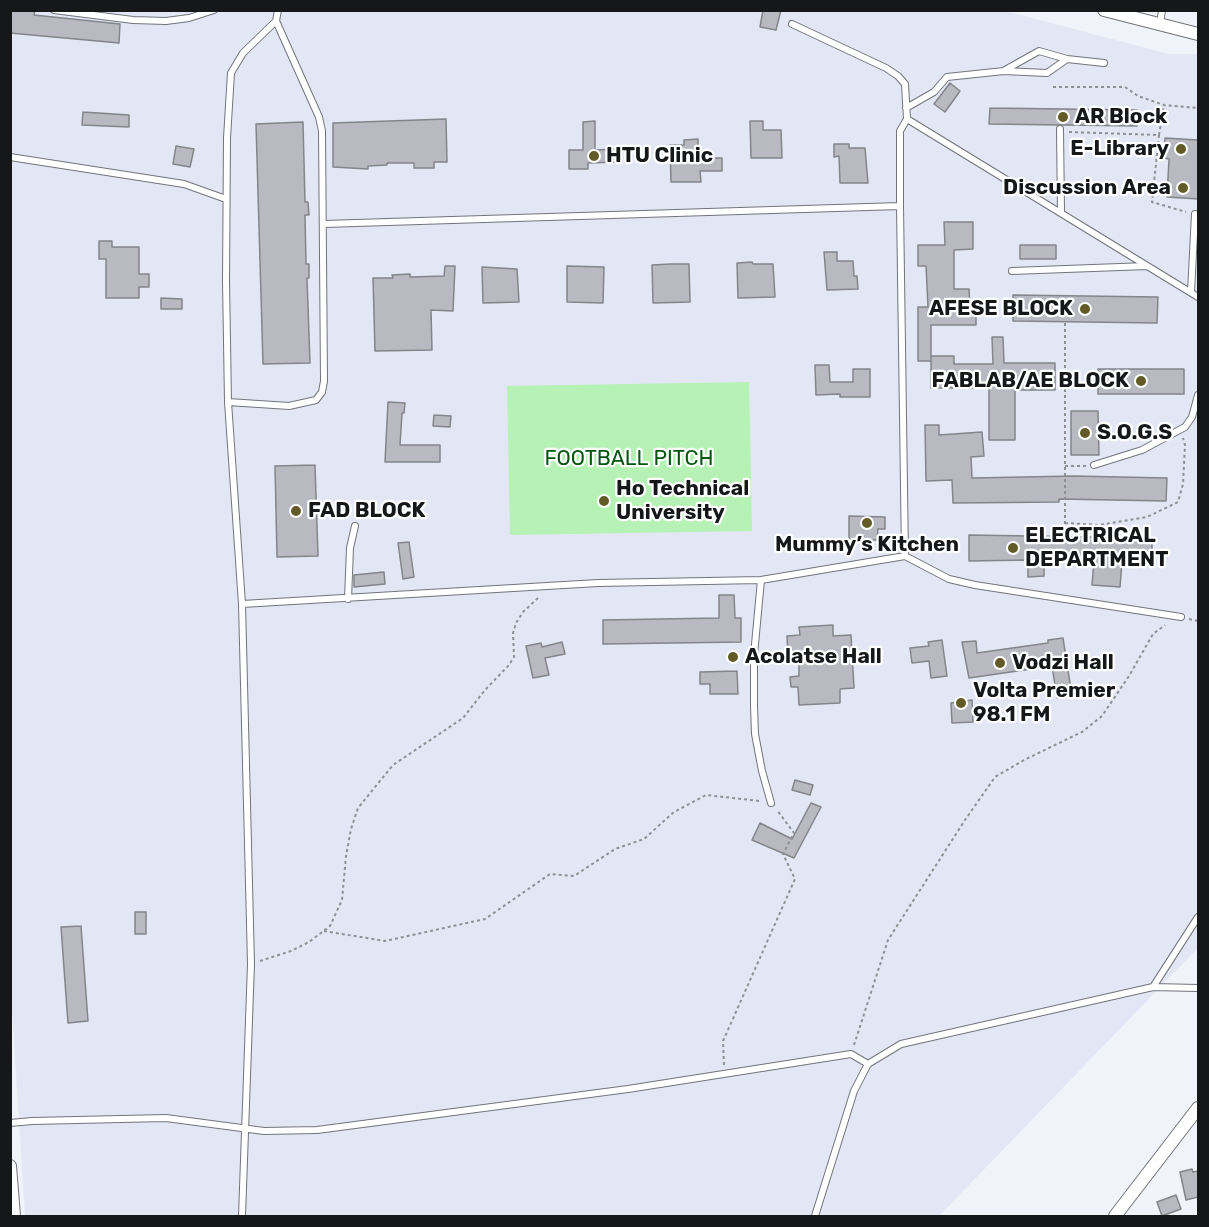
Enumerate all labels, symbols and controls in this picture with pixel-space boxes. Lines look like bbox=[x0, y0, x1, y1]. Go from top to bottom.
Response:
place label: AR Block bbox=[1075, 104, 1167, 130]
marker: AR Block bbox=[1056, 110, 1070, 124]
place label: E-Library bbox=[1070, 136, 1169, 162]
marker: E-Library bbox=[1174, 142, 1188, 156]
place label: HTU Clinic bbox=[606, 143, 713, 169]
marker: HTU Clinic bbox=[587, 149, 601, 163]
place label: Discussion Area bbox=[1003, 175, 1171, 201]
marker: Discussion Area bbox=[1176, 181, 1190, 195]
place label: AFESE BLOCK bbox=[929, 296, 1073, 322]
marker: AFESE BLOCK bbox=[1078, 302, 1092, 316]
place label: FABLAB/AE BLOCK bbox=[932, 368, 1129, 394]
marker: FABLAB/AE BLOCK bbox=[1134, 374, 1148, 388]
place label: S.O.G.S bbox=[1097, 420, 1172, 446]
marker: S.O.G.S bbox=[1078, 426, 1092, 440]
park label: FOOTBALL PITCH bbox=[544, 446, 714, 472]
place label: Ho Technical University bbox=[616, 476, 749, 526]
marker: Ho Technical University bbox=[597, 494, 611, 508]
place label: FAD BLOCK bbox=[308, 498, 425, 524]
marker: FAD BLOCK bbox=[289, 504, 303, 518]
marker: Mummy’s Kitchen bbox=[860, 516, 874, 530]
place label: ELECTRICAL DEPARTMENT bbox=[1025, 523, 1168, 573]
place label: Mummy’s Kitchen bbox=[775, 532, 959, 558]
marker: ELECTRICAL DEPARTMENT bbox=[1006, 541, 1020, 555]
place label: Acolatse Hall bbox=[745, 644, 882, 670]
marker: Acolatse Hall bbox=[726, 650, 740, 664]
place label: Vodzi Hall bbox=[1012, 650, 1114, 676]
marker: Vodzi Hall bbox=[993, 656, 1007, 670]
place label: Volta Premier 98.1 FM bbox=[973, 678, 1115, 728]
marker: Volta Premier 98.1 FM bbox=[954, 696, 968, 710]

